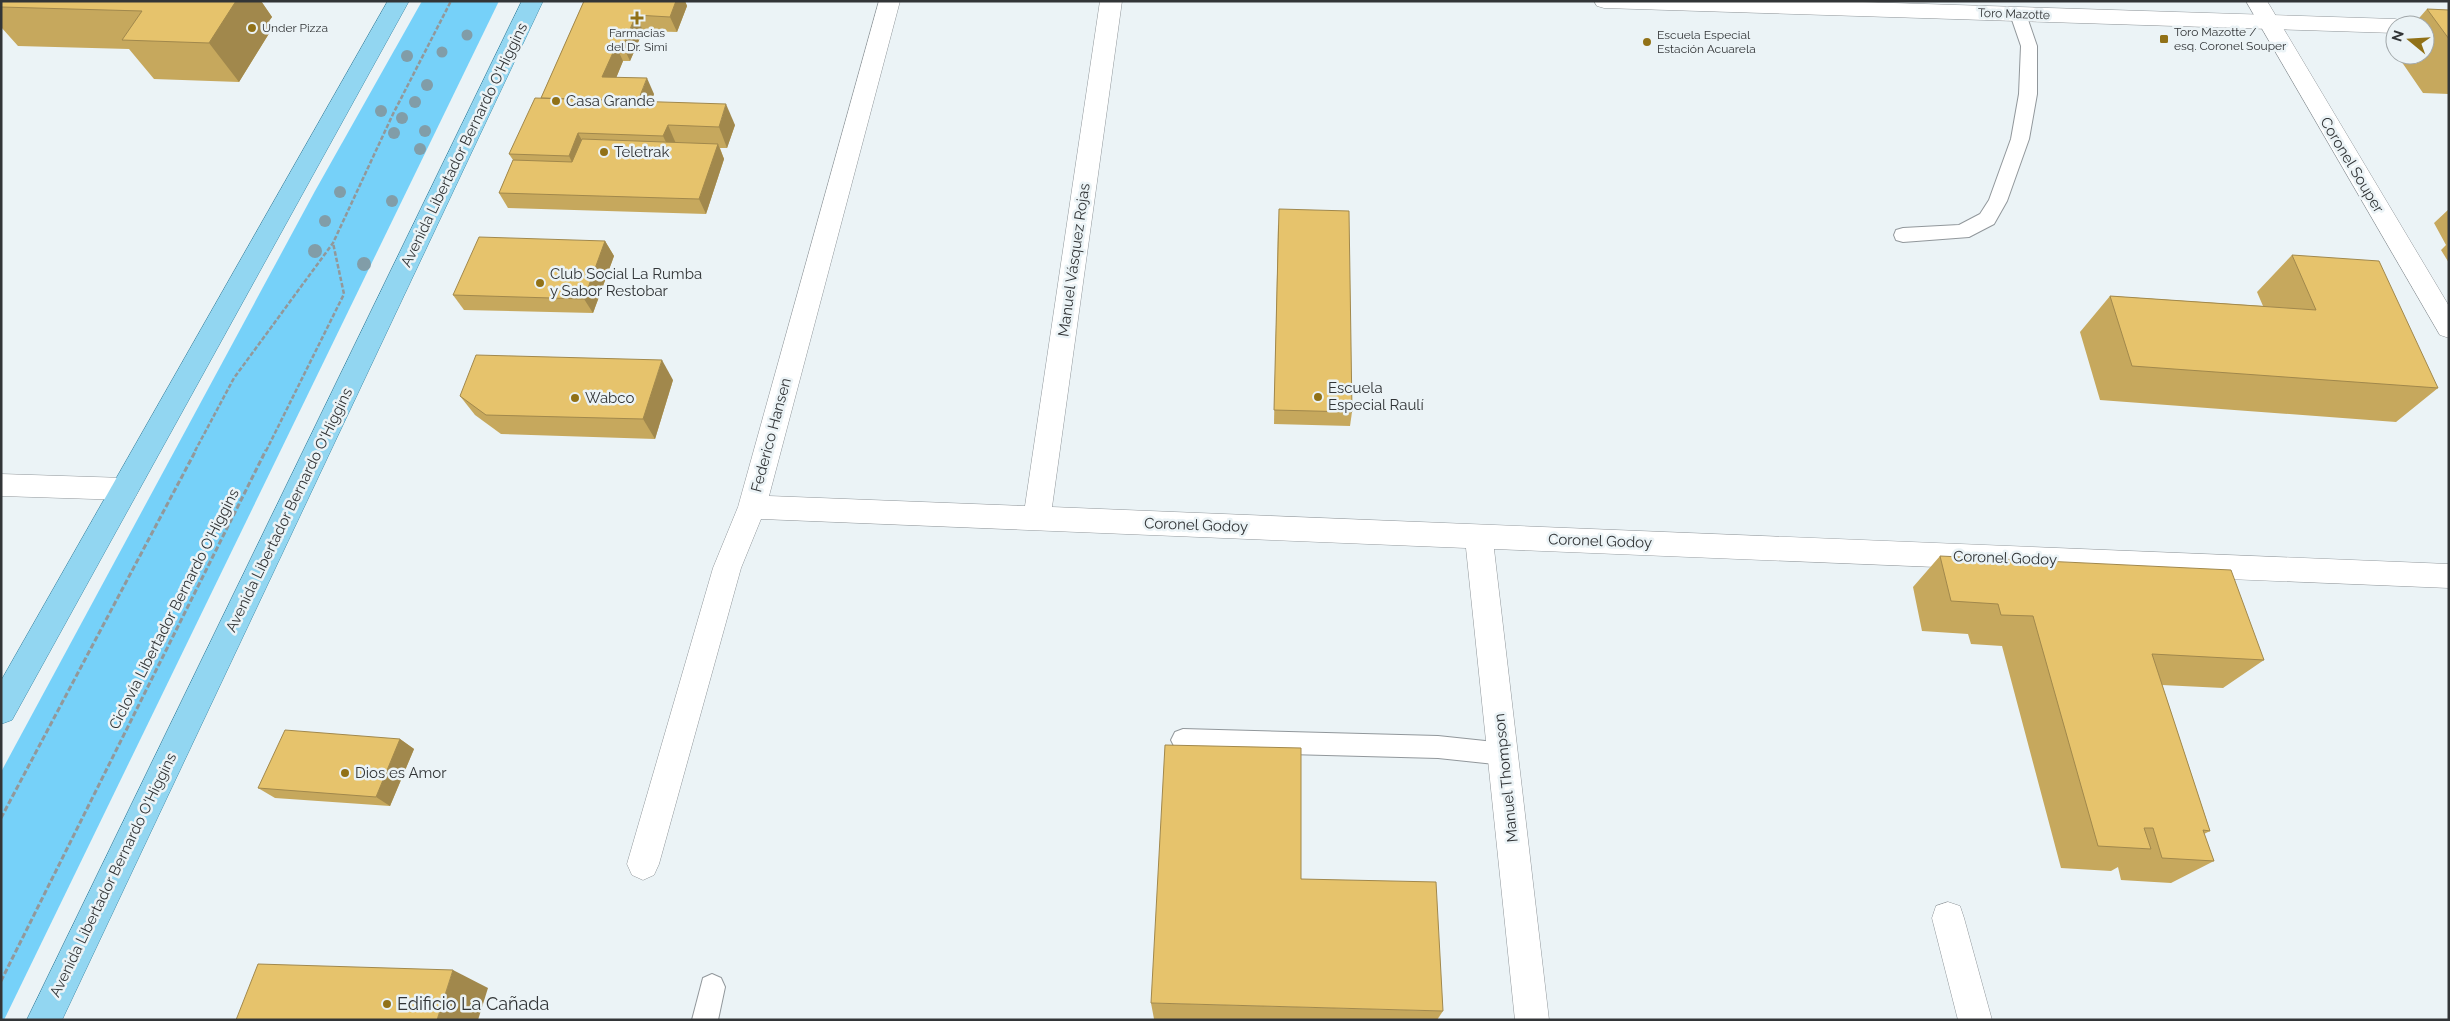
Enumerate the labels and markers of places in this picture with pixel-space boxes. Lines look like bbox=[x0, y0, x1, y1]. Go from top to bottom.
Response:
marker: Farmacias del Dr. Simi bbox=[631, 12, 643, 24]
place label: Under Pizza bbox=[262, 21, 328, 35]
marker: Under Pizza bbox=[246, 22, 258, 34]
place label: Toro Mazotte / esq. Coronel Souper bbox=[2174, 25, 2287, 53]
place label: Farmacias del Dr. Simi bbox=[607, 26, 667, 54]
place label: Escuela Especial Estación Acuarela bbox=[1657, 28, 1756, 56]
marker: Toro Mazotte / esq. Coronel Souper bbox=[2158, 33, 2170, 45]
marker: Escuela Especial Estación Acuarela bbox=[1641, 36, 1653, 48]
place label: Casa Grande bbox=[566, 92, 655, 110]
marker: Casa Grande bbox=[550, 95, 562, 107]
place label: Teletrak bbox=[614, 143, 670, 161]
marker: Teletrak bbox=[598, 146, 610, 158]
place label: Club Social La Rumba y Sabor Restobar bbox=[550, 265, 702, 300]
marker: Club Social La Rumba y Sabor Restobar bbox=[534, 277, 546, 289]
place label: Escuela Especial Raulí bbox=[1328, 379, 1424, 414]
place label: Wabco bbox=[585, 389, 634, 407]
marker: Escuela Especial Raulí bbox=[1312, 391, 1324, 403]
marker: Wabco bbox=[569, 392, 581, 404]
place label: Dios es Amor bbox=[355, 764, 447, 782]
marker: Dios es Amor bbox=[339, 767, 351, 779]
place label: Edificio La Cañada bbox=[397, 993, 549, 1014]
marker: Edificio La Cañada bbox=[381, 998, 393, 1010]

